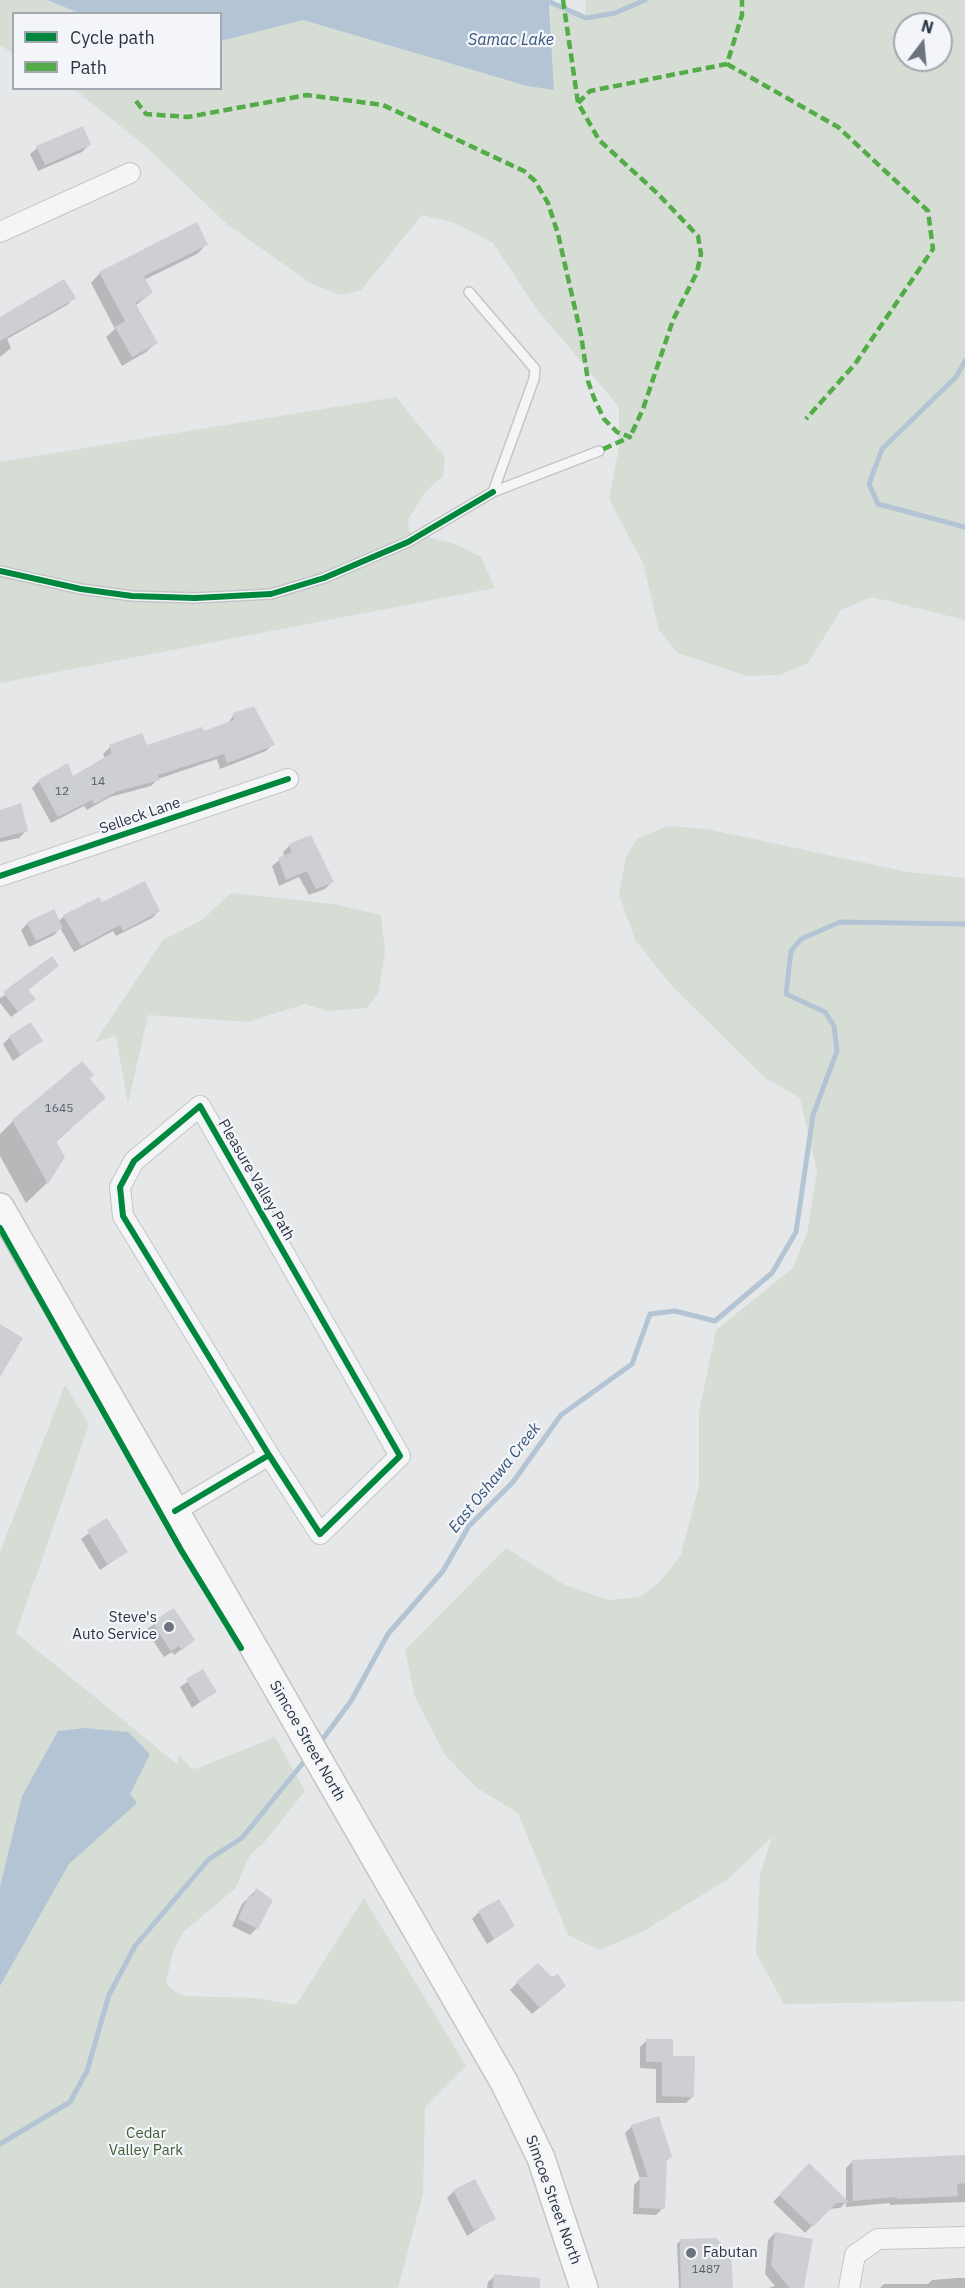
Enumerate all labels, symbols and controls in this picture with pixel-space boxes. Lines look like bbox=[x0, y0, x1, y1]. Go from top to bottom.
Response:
legend bbox=[12, 12, 222, 90]
north arrow bbox=[893, 12, 953, 72]
text: N bbox=[919, 15, 936, 38]
text: Cycle path bbox=[70, 26, 155, 49]
water label: Samac Lake bbox=[468, 30, 554, 50]
text: Path bbox=[70, 56, 107, 79]
house number: 14 bbox=[91, 775, 105, 789]
house number: 12 bbox=[55, 785, 69, 799]
street label: Selleck Lane bbox=[97, 794, 183, 838]
house number: 1645 bbox=[45, 1102, 73, 1116]
street label: Pleasure Valley Path bbox=[214, 1116, 298, 1244]
water label: East Oshawa Creek bbox=[445, 1419, 545, 1537]
place label: Steve's Auto Service bbox=[72, 1609, 157, 1644]
marker: Steve's Auto Service bbox=[162, 1620, 176, 1634]
street label: Simcoe Street North bbox=[265, 1678, 349, 1804]
park label: Cedar Valley Park bbox=[109, 2125, 183, 2160]
street label: Simcoe Street North bbox=[521, 2133, 585, 2267]
place label: Fabutan bbox=[703, 2244, 758, 2262]
marker: Fabutan bbox=[684, 2246, 698, 2260]
house number: 1487 bbox=[692, 2263, 720, 2277]

